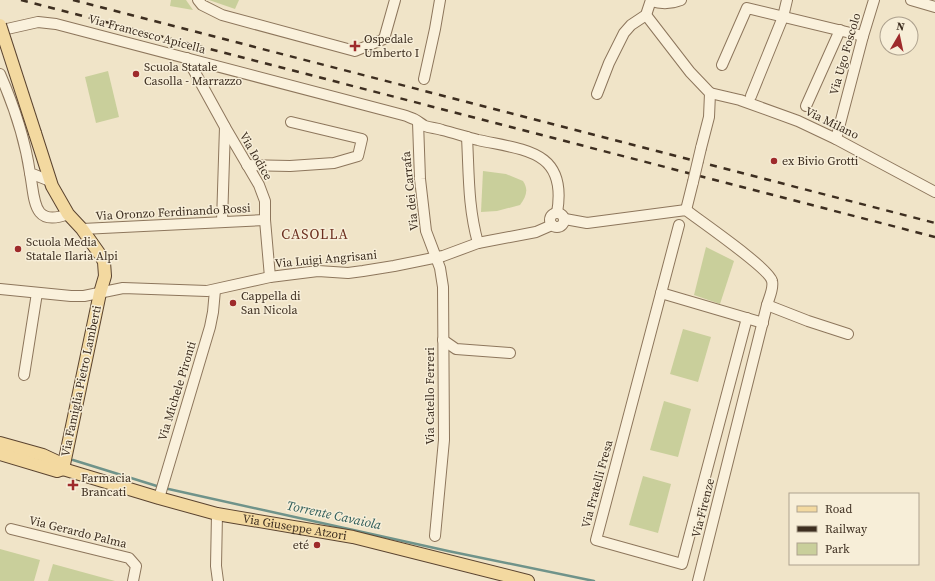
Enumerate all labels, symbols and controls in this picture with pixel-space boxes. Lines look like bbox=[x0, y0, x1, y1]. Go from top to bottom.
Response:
street label: Via Francesco Apicella bbox=[87, 11, 208, 58]
street label: Via Ugo Foscolo bbox=[826, 11, 864, 97]
north arrow bbox=[879, 16, 919, 56]
text: N bbox=[895, 19, 906, 35]
place label: Ospedale Umberto I bbox=[364, 31, 419, 61]
marker: Ospedale Umberto I bbox=[349, 40, 361, 52]
place label: Scuola Statale Casolla - Marrazzo bbox=[144, 59, 243, 89]
marker: Scuola Statale Casolla - Marrazzo bbox=[131, 69, 141, 79]
street label: Via Milano bbox=[802, 103, 862, 143]
street label: Via Iodice bbox=[236, 129, 276, 183]
street label: Via dei Carrafa bbox=[398, 150, 422, 231]
place label: ex Bivio Grotti bbox=[782, 153, 859, 169]
marker: ex Bivio Grotti bbox=[769, 156, 779, 166]
street label: Via Oronzo Ferdinando Rossi bbox=[95, 200, 251, 224]
district label: CASOLLA bbox=[281, 224, 349, 244]
place label: Scuola Media Statale Ilaria Alpi bbox=[26, 234, 118, 264]
marker: Scuola Media Statale Ilaria Alpi bbox=[13, 244, 23, 254]
street label: Via Luigi Angrisani bbox=[274, 247, 378, 271]
place label: Cappella di San Nicola bbox=[241, 288, 301, 318]
marker: Cappella di San Nicola bbox=[228, 298, 238, 308]
street label: Via Famiglia Pietro Lamberti bbox=[57, 304, 105, 458]
street label: Via Michele Pironti bbox=[154, 339, 200, 443]
street label: Via Catello Ferreri bbox=[422, 347, 438, 445]
street label: Via Fratelli Fresa bbox=[578, 437, 617, 530]
place label: Farmacia Brancati bbox=[81, 470, 132, 500]
street label: Via Firenze bbox=[688, 477, 718, 539]
marker: Farmacia Brancati bbox=[68, 480, 78, 490]
legend bbox=[789, 493, 919, 565]
water label: Torrente Cavaiola bbox=[285, 497, 383, 533]
text: Road bbox=[825, 501, 852, 517]
street label: Via Giuseppe Atzori bbox=[241, 510, 348, 544]
street label: Via Gerardo Palma bbox=[27, 512, 129, 552]
text: Railway bbox=[825, 521, 868, 537]
place label: eté bbox=[293, 537, 309, 553]
marker: eté bbox=[312, 540, 322, 550]
text: Park bbox=[825, 541, 850, 557]

